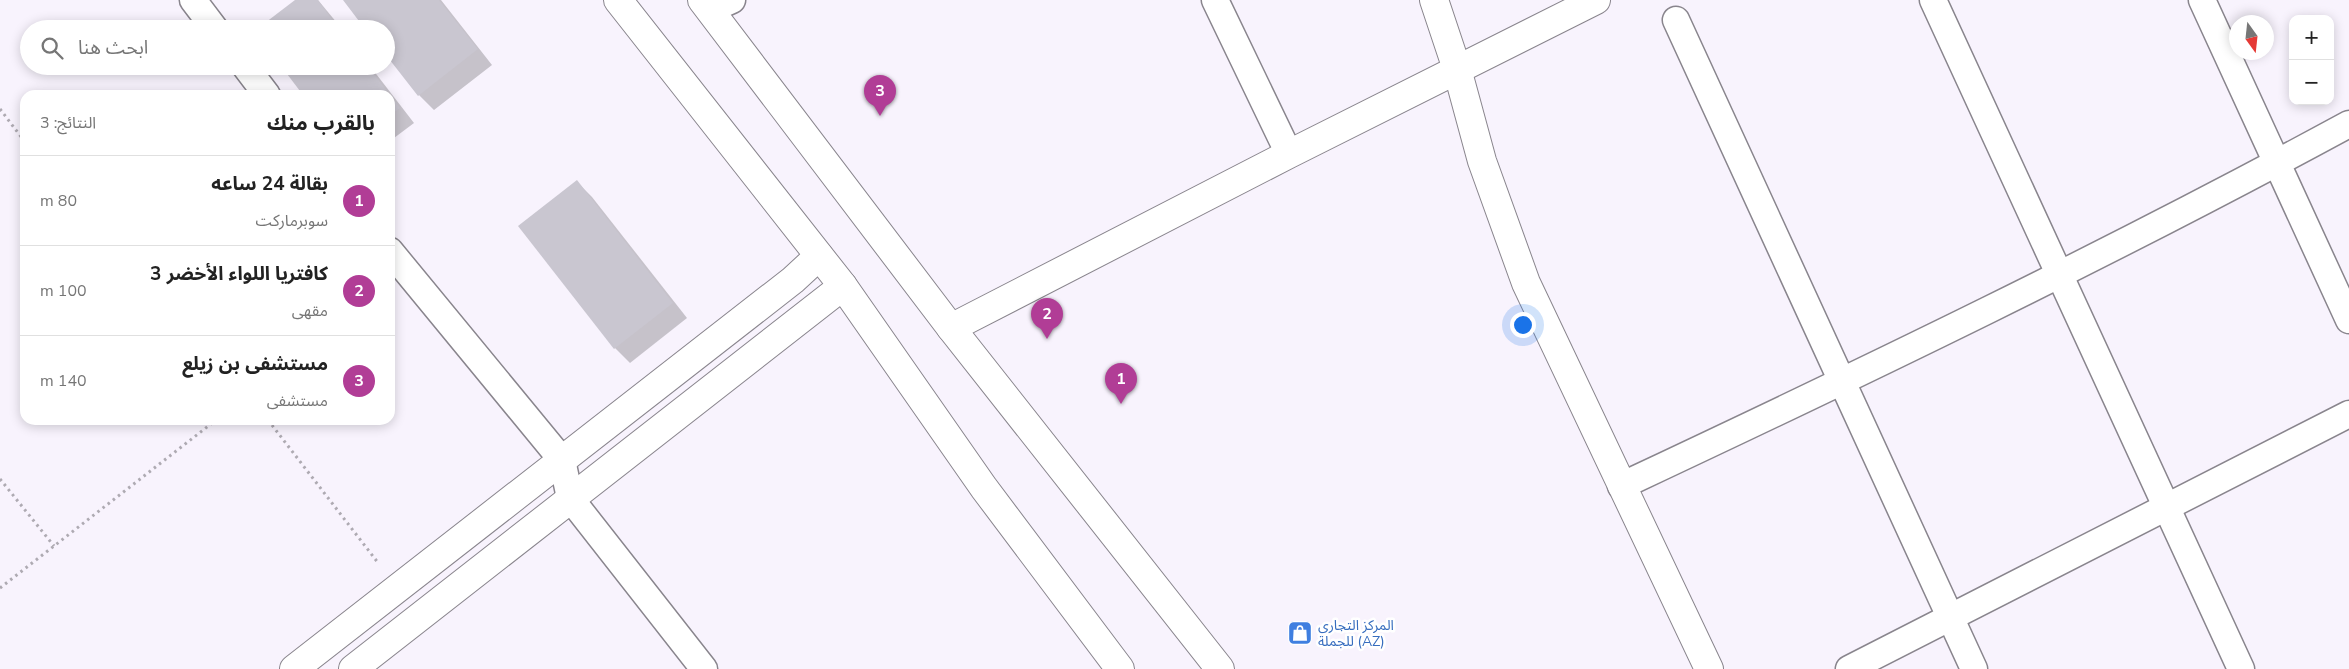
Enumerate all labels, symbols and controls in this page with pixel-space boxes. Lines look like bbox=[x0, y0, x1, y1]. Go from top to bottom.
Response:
north arrow bbox=[2229, 15, 2274, 60]
map controls bbox=[2289, 15, 2334, 105]
button: + bbox=[2289, 15, 2334, 60]
search box bbox=[20, 20, 395, 75]
icon: search bbox=[38, 34, 66, 62]
text: ابحث هنا bbox=[78, 35, 148, 61]
button: − bbox=[2289, 60, 2334, 105]
pin: 3 bbox=[864, 75, 896, 116]
text: بالقرب منك bbox=[267, 109, 375, 137]
text: النتائج: 3 bbox=[40, 112, 96, 134]
text: بقالة 24 ساعه bbox=[211, 171, 328, 197]
text: 80 m bbox=[40, 190, 77, 212]
text: 1 bbox=[354, 190, 364, 212]
text: سوبرماركت bbox=[256, 210, 328, 232]
text: كافتريا اللواء الأخضر 3 bbox=[150, 261, 328, 287]
text: 100 m bbox=[40, 280, 87, 302]
text: 2 bbox=[354, 280, 364, 302]
pin: 2 bbox=[1031, 298, 1063, 339]
text: مقهى bbox=[292, 300, 328, 322]
your location bbox=[1510, 312, 1536, 338]
text: مستشفى بن زيلع bbox=[182, 351, 328, 377]
pin: 1 bbox=[1105, 363, 1137, 404]
text: 140 m bbox=[40, 370, 87, 392]
text: 3 bbox=[354, 370, 364, 392]
text: مستشفى bbox=[267, 390, 328, 412]
place label: المركز التجاري للجملة (AZ) bbox=[1318, 616, 1394, 651]
shop icon: المركز التجاري للجملة (AZ) bbox=[1287, 620, 1313, 646]

